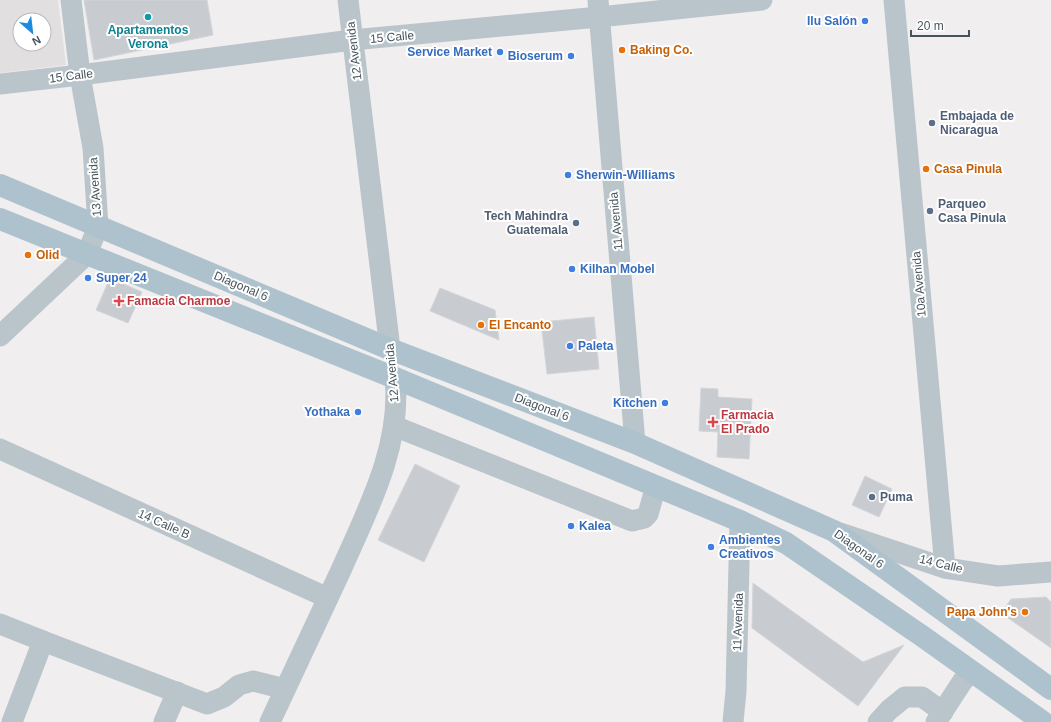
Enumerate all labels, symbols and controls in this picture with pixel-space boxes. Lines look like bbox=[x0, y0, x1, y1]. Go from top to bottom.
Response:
north arrow bbox=[12, 12, 52, 52]
marker: Apartamentos Verona bbox=[143, 12, 153, 22]
scale bar bbox=[911, 12, 969, 38]
place label: Ilu Salón bbox=[807, 14, 857, 28]
marker: Ilu Salón bbox=[860, 16, 870, 26]
text: 20 m bbox=[917, 19, 944, 33]
street label: 12 Avenida bbox=[343, 20, 365, 81]
place label: Apartamentos Verona bbox=[108, 23, 189, 51]
street label: 15 Calle bbox=[369, 28, 415, 46]
text: N bbox=[30, 34, 43, 48]
place label: Baking Co. bbox=[630, 43, 693, 57]
place label: Service Market bbox=[407, 45, 492, 59]
marker: Baking Co. bbox=[617, 45, 627, 55]
marker: Service Market bbox=[495, 47, 505, 57]
place label: Bioserum bbox=[508, 49, 563, 63]
marker: Bioserum bbox=[566, 51, 576, 61]
street label: 15 Calle bbox=[48, 66, 94, 86]
place label: Embajada de Nicaragua bbox=[940, 109, 1014, 137]
marker: Embajada de Nicaragua bbox=[927, 118, 937, 128]
street label: 13 Avenida bbox=[86, 157, 104, 217]
place label: Casa Pinula bbox=[934, 162, 1002, 176]
marker: Casa Pinula bbox=[921, 164, 931, 174]
place label: Sherwin-Williams bbox=[576, 168, 676, 182]
marker: Sherwin-Williams bbox=[563, 170, 573, 180]
street label: 11 Avenida bbox=[606, 191, 626, 251]
place label: Parqueo Casa Pinula bbox=[938, 197, 1006, 225]
marker: Parqueo Casa Pinula bbox=[925, 206, 935, 216]
place label: Tech Mahindra Guatemala bbox=[484, 209, 568, 237]
marker: Tech Mahindra Guatemala bbox=[571, 218, 581, 228]
place label: Olid bbox=[36, 248, 59, 262]
marker: Olid bbox=[23, 250, 33, 260]
street label: 10a Avenida bbox=[909, 250, 929, 317]
place label: Kilhan Mobel bbox=[580, 262, 655, 276]
marker: Kilhan Mobel bbox=[567, 264, 577, 274]
street label: Diagonal 6 bbox=[212, 268, 270, 304]
place label: Super 24 bbox=[96, 271, 147, 285]
marker: Super 24 bbox=[83, 273, 93, 283]
place label: Famacia Charmoe bbox=[127, 294, 231, 308]
marker: Famacia Charmoe bbox=[114, 296, 124, 306]
place label: El Encanto bbox=[489, 318, 551, 332]
marker: El Encanto bbox=[476, 320, 486, 330]
place label: Paleta bbox=[578, 339, 614, 353]
marker: Paleta bbox=[565, 341, 575, 351]
street label: 12 Avenida bbox=[382, 343, 402, 403]
street label: Diagonal 6 bbox=[513, 390, 572, 424]
place label: Kitchen bbox=[613, 396, 657, 410]
marker: Kitchen bbox=[660, 398, 670, 408]
place label: Yothaka bbox=[304, 405, 350, 419]
marker: Yothaka bbox=[353, 407, 363, 417]
place label: Farmacia El Prado bbox=[721, 408, 774, 436]
marker: Farmacia El Prado bbox=[708, 417, 718, 427]
place label: Puma bbox=[880, 490, 913, 504]
marker: Puma bbox=[867, 492, 877, 502]
street label: 14 Calle B bbox=[136, 506, 192, 542]
place label: Kalea bbox=[579, 519, 611, 533]
marker: Kalea bbox=[566, 521, 576, 531]
street label: Diagonal 6 bbox=[831, 527, 887, 571]
place label: Ambientes Creativos bbox=[719, 533, 781, 561]
marker: Ambientes Creativos bbox=[706, 542, 716, 552]
street label: 14 Calle bbox=[918, 552, 964, 576]
street label: 11 Avenida bbox=[730, 592, 746, 651]
place label: Papa John's bbox=[947, 605, 1017, 619]
marker: Papa John's bbox=[1020, 607, 1030, 617]

